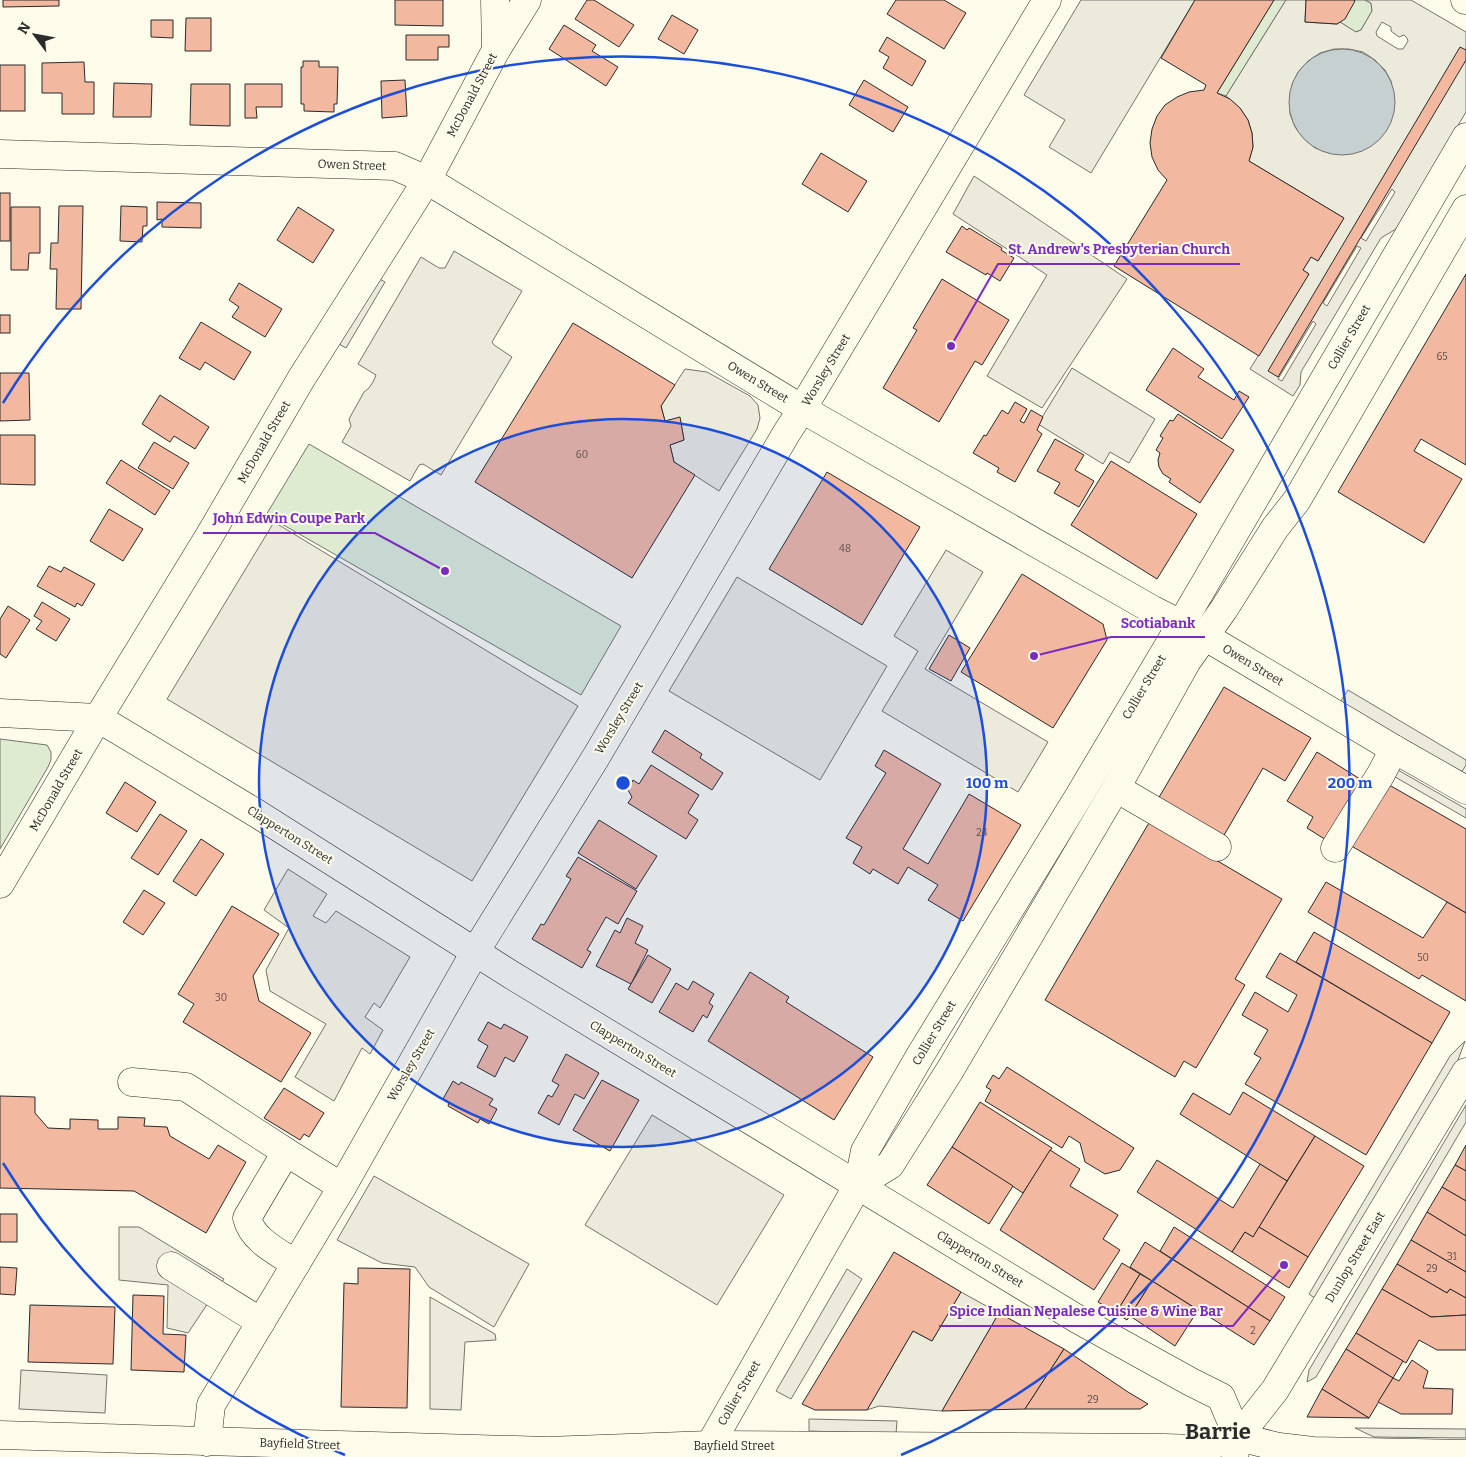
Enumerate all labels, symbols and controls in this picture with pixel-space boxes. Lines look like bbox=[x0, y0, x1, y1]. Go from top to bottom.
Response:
north arrow bbox=[10, 10, 60, 60]
text: N bbox=[14, 19, 35, 37]
street label: McDonald Street bbox=[444, 50, 500, 139]
street label: Owen Street bbox=[317, 157, 387, 173]
callout: St. Andrew's Presbyterian Church bbox=[998, 235, 1240, 264]
text: St. Andrew's Presbyterian Church bbox=[1008, 241, 1230, 258]
street label: Collier Street bbox=[1325, 301, 1374, 372]
street label: Worsley Street bbox=[799, 331, 853, 409]
house number: 65 bbox=[1436, 351, 1448, 363]
street label: Owen Street bbox=[725, 358, 792, 406]
street label: McDonald Street bbox=[235, 398, 294, 486]
house number: 60 bbox=[576, 449, 588, 461]
callout: John Edwin Coupe Park bbox=[203, 504, 375, 533]
text: John Edwin Coupe Park bbox=[212, 510, 366, 527]
house number: 48 bbox=[839, 543, 851, 555]
callout: Scotiabank bbox=[1111, 608, 1205, 637]
text: Scotiabank bbox=[1121, 615, 1196, 632]
street label: Owen Street bbox=[1220, 641, 1287, 689]
street label: Collier Street bbox=[1119, 652, 1169, 722]
street label: Worsley Street bbox=[592, 679, 646, 757]
street label: McDonald Street bbox=[27, 746, 86, 834]
centre of rings bbox=[614, 774, 632, 792]
text: 100 m bbox=[966, 774, 1009, 792]
text: 200 m bbox=[1328, 774, 1373, 792]
street label: Clapperton Street bbox=[245, 803, 336, 867]
house number: 24 bbox=[976, 827, 988, 839]
house number: 50 bbox=[1417, 952, 1429, 964]
house number: 30 bbox=[215, 992, 227, 1004]
street label: Collier Street bbox=[909, 998, 959, 1068]
street label: Clapperton Street bbox=[587, 1018, 679, 1081]
street label: Worsley Street bbox=[385, 1026, 438, 1104]
street label: Dunlop Street East bbox=[1322, 1208, 1388, 1305]
street label: Clapperton Street bbox=[934, 1228, 1026, 1291]
house number: 31 bbox=[1447, 1251, 1457, 1263]
house number: 29 bbox=[1426, 1263, 1438, 1275]
callout: Spice Indian Nepalese Cuisine & Wine Bar bbox=[939, 1297, 1233, 1326]
text: Spice Indian Nepalese Cuisine & Wine Bar bbox=[949, 1303, 1223, 1320]
house number: 2 bbox=[1250, 1325, 1256, 1337]
street label: Collier Street bbox=[715, 1357, 764, 1428]
house number: 29 bbox=[1087, 1394, 1099, 1406]
district label: Barrie bbox=[1185, 1418, 1251, 1445]
street label: Bayfield Street bbox=[259, 1436, 341, 1452]
street label: Bayfield Street bbox=[693, 1439, 775, 1453]

